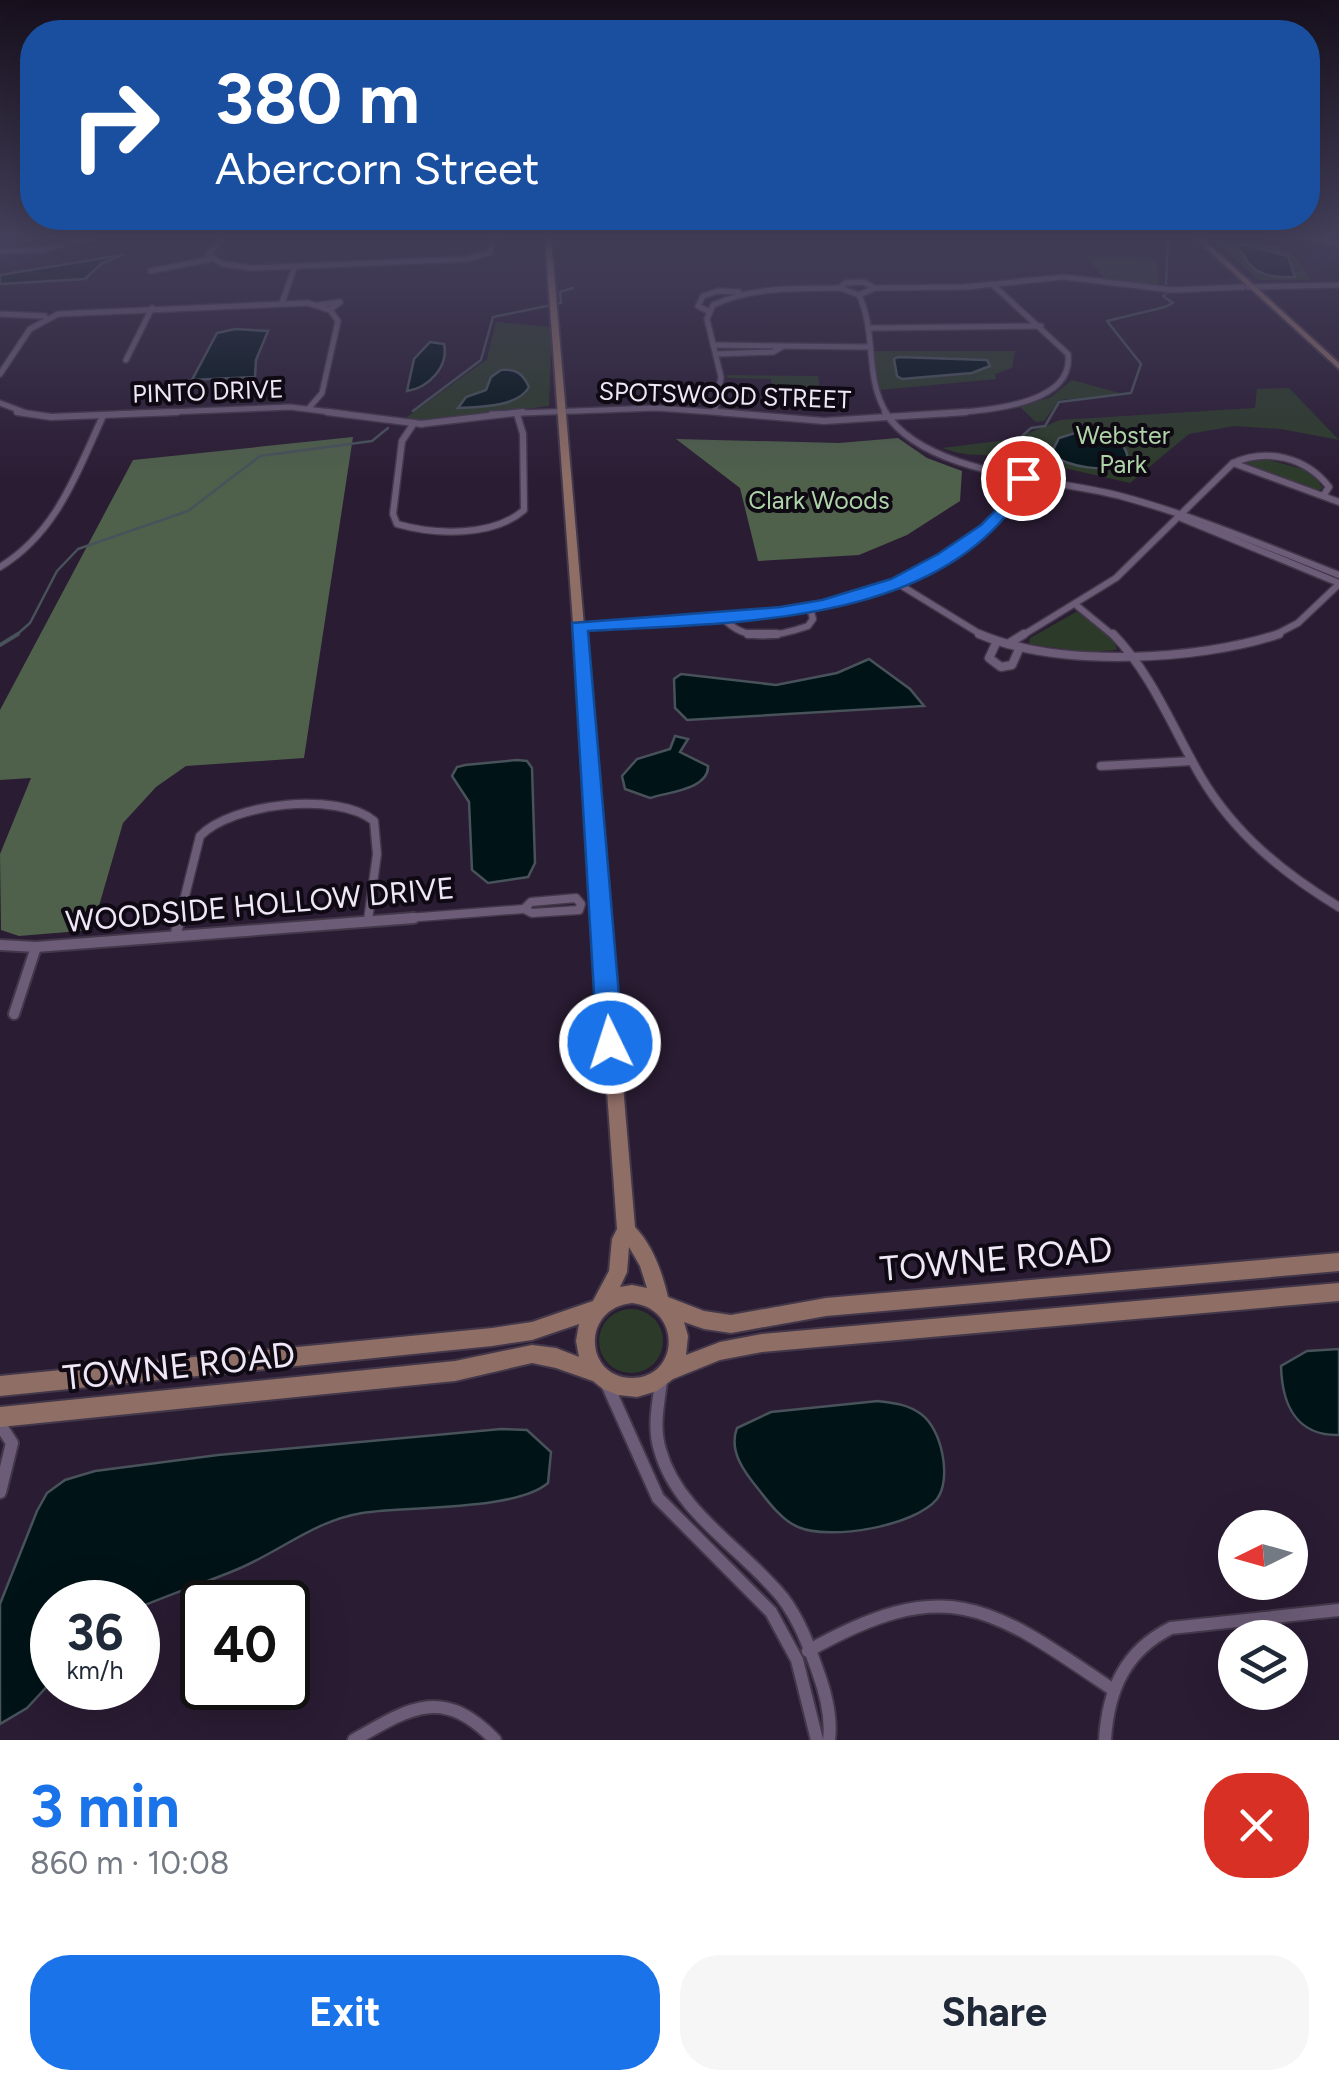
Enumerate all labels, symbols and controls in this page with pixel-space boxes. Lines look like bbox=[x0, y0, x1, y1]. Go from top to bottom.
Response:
text: 380 m bbox=[215, 56, 420, 141]
icon: right bbox=[50, 60, 180, 190]
text: Abercorn Street bbox=[215, 141, 540, 195]
street label: PINTO DRIVE bbox=[132, 373, 284, 409]
street label: SPOTSWOOD STREET bbox=[598, 376, 852, 414]
park label: Webster Park bbox=[1076, 420, 1171, 479]
pin bbox=[981, 436, 1066, 521]
icon: arrive bbox=[996, 451, 1051, 506]
park label: Clark Woods bbox=[748, 485, 890, 515]
street label: WOODSIDE HOLLOW DRIVE bbox=[64, 869, 456, 940]
position arrow bbox=[558, 991, 662, 1095]
street label: TOWNE ROAD bbox=[878, 1228, 1114, 1290]
street label: TOWNE ROAD bbox=[61, 1333, 297, 1399]
north arrow bbox=[1218, 1510, 1308, 1600]
map controls bbox=[1218, 1510, 1308, 1710]
speed limit sign: 40 bbox=[180, 1580, 310, 1710]
text: 36 bbox=[67, 1602, 123, 1663]
button: layers bbox=[1218, 1620, 1308, 1710]
text: km/h bbox=[66, 1655, 124, 1685]
text: 3 min bbox=[30, 1770, 180, 1842]
button: close bbox=[1204, 1773, 1309, 1878]
text: 860 m · 10:08 bbox=[30, 1844, 229, 1882]
button: Exit bbox=[30, 1955, 660, 2070]
button: Share bbox=[680, 1955, 1309, 2070]

